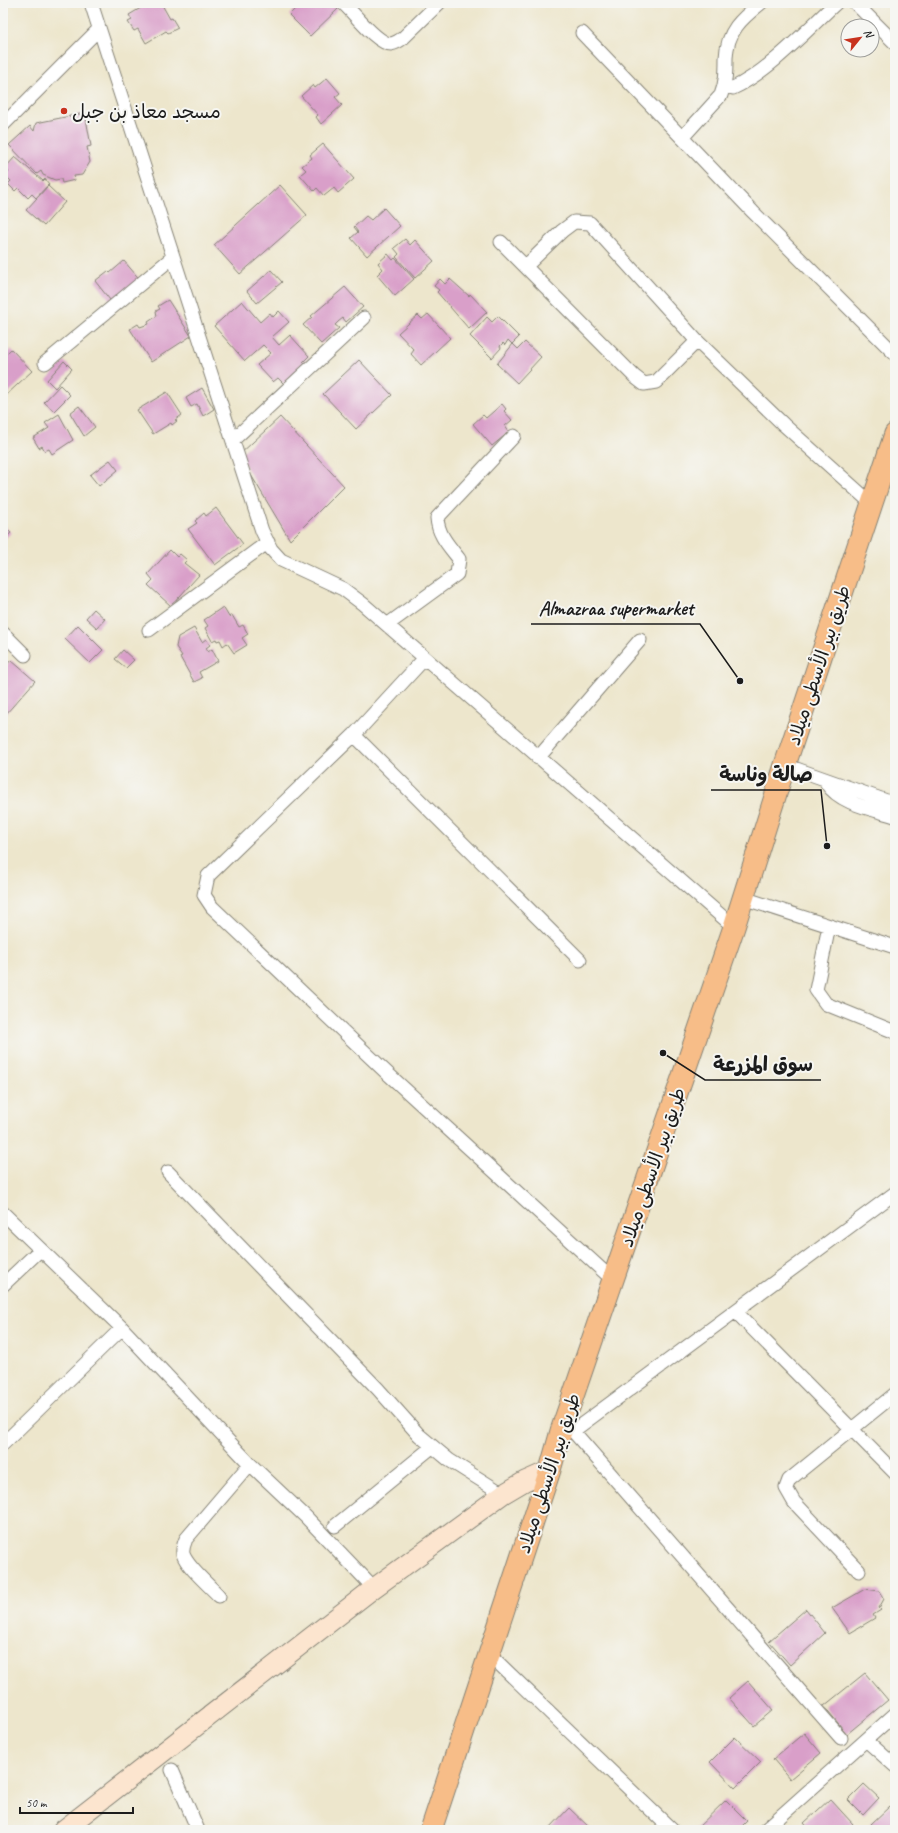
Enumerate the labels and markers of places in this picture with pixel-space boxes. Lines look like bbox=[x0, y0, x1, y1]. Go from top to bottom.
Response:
place label: مسجد معاذ بن جبل bbox=[72, 100, 221, 124]
marker: مسجد معاذ بن جبل bbox=[59, 106, 69, 116]
callout: Almazraa supermarket bbox=[531, 592, 700, 624]
callout: صالة وناسة bbox=[711, 758, 821, 790]
callout: سوق المزرعة bbox=[705, 1048, 821, 1080]

